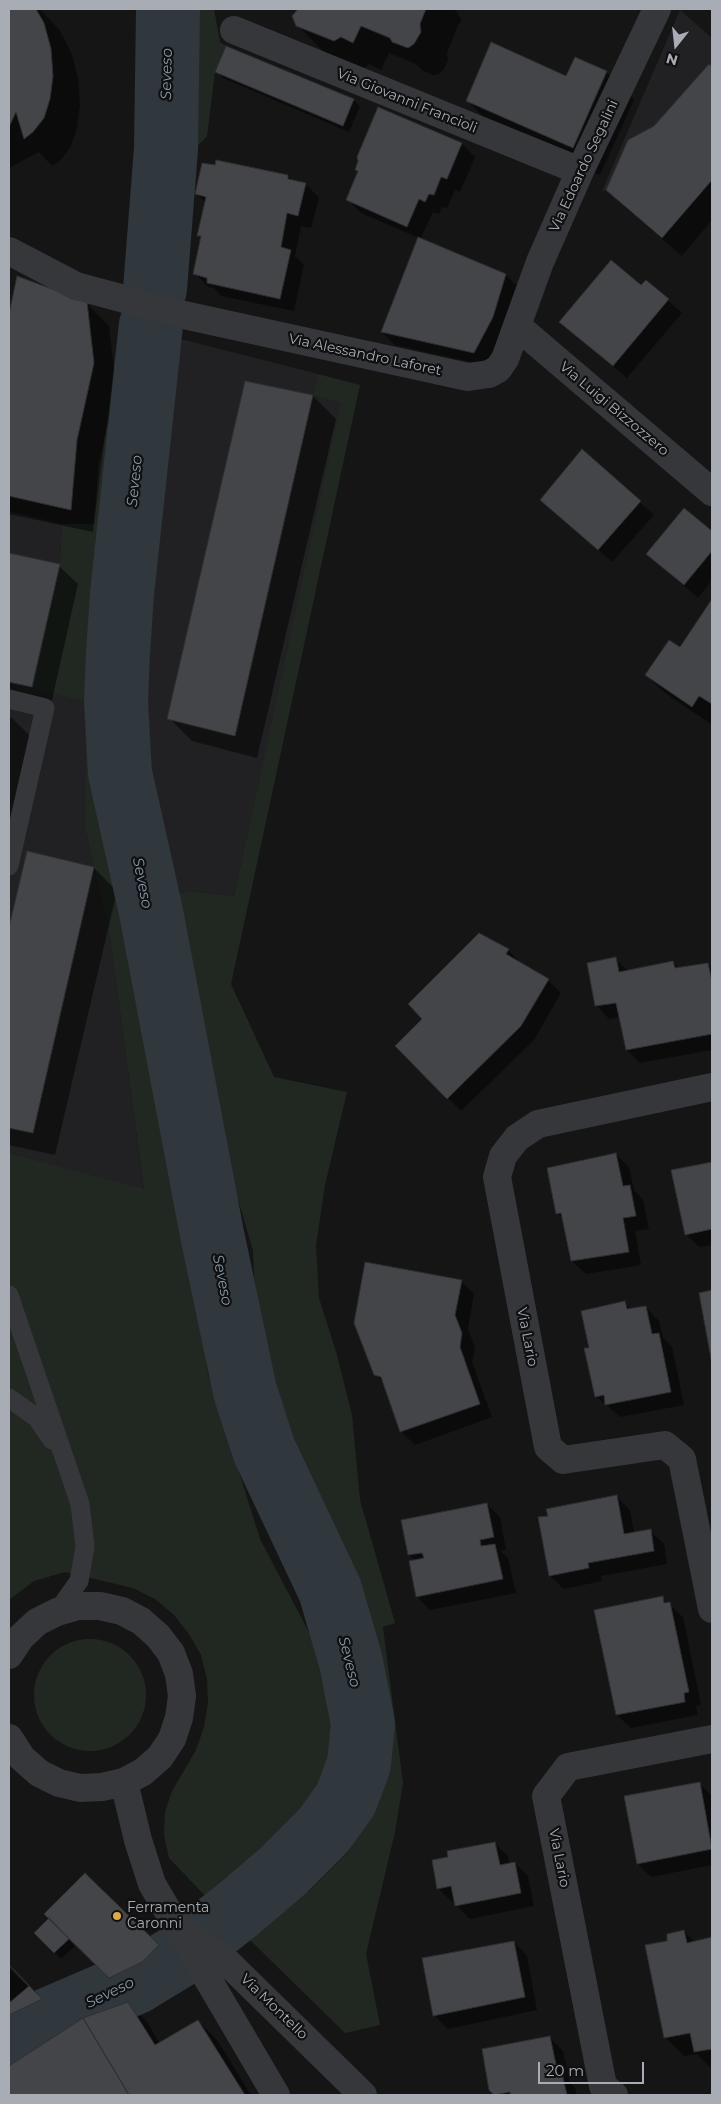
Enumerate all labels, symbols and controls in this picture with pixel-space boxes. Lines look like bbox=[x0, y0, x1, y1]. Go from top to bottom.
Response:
north arrow bbox=[651, 20, 701, 70]
water label: Seveso bbox=[158, 48, 176, 100]
text: N bbox=[664, 49, 680, 70]
street label: Via Giovanni Francioli bbox=[334, 65, 480, 137]
street label: Via Edoardo Segalini bbox=[546, 97, 622, 235]
street label: Via Alessandro Laforet bbox=[287, 331, 443, 379]
street label: Via Luigi Bizzozzero bbox=[556, 358, 672, 460]
water label: Seveso bbox=[123, 454, 147, 508]
water label: Seveso bbox=[128, 856, 156, 910]
water label: Seveso bbox=[208, 1253, 236, 1307]
street label: Via Lario bbox=[513, 1306, 541, 1368]
water label: Seveso bbox=[334, 1635, 364, 1689]
street label: Via Lario bbox=[545, 1827, 573, 1889]
place label: Ferramenta Caronni bbox=[127, 1900, 209, 1932]
marker: Ferramenta Caronni bbox=[111, 1910, 123, 1922]
street label: Via Montello bbox=[237, 1971, 311, 2043]
water label: Seveso bbox=[83, 1974, 137, 2012]
scale bar bbox=[541, 2052, 647, 2084]
text: 20 m bbox=[546, 2061, 584, 2080]

